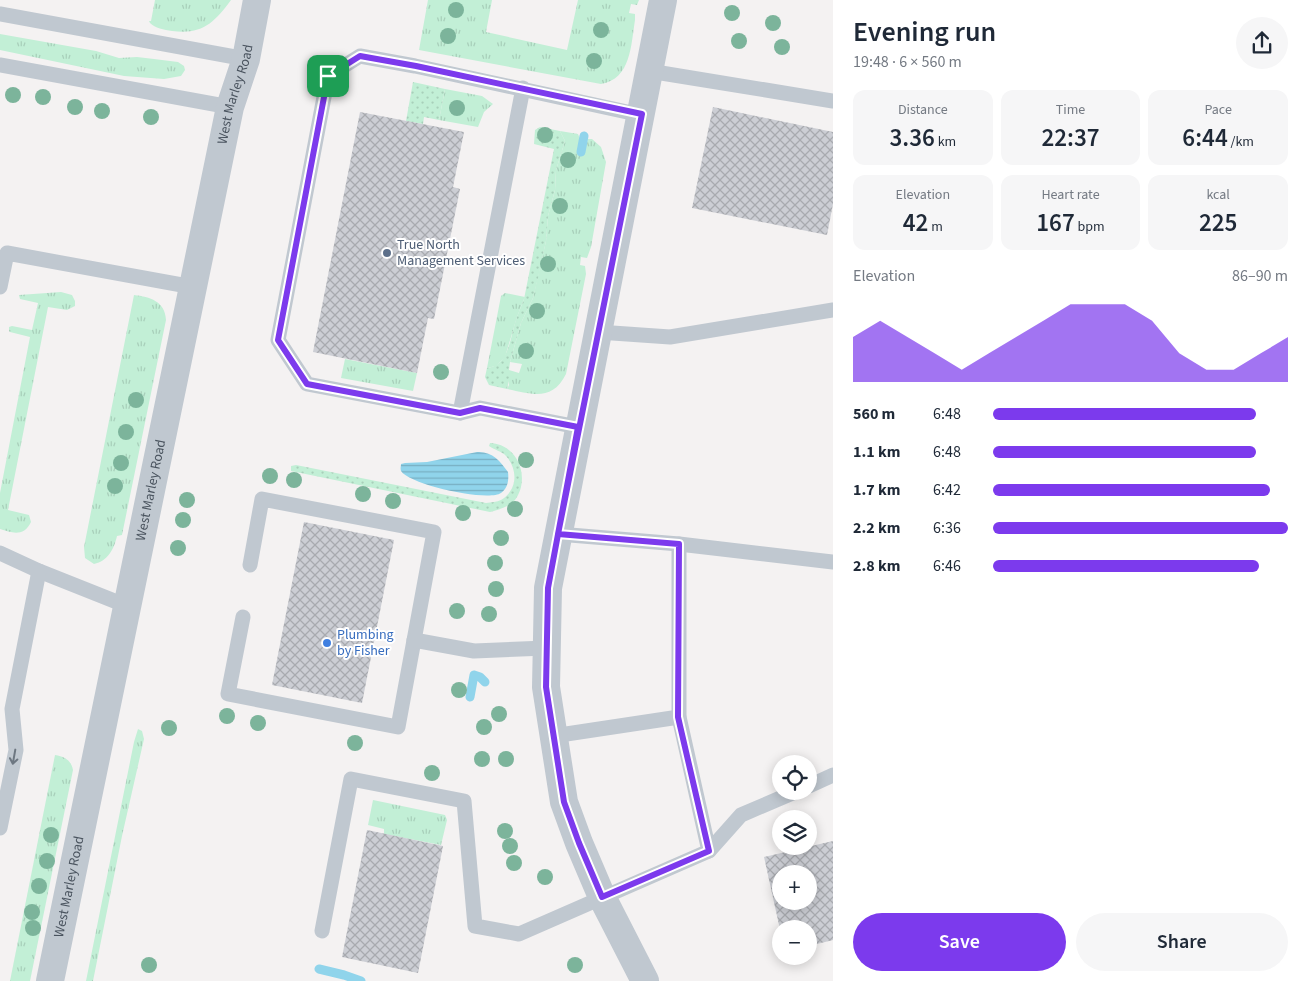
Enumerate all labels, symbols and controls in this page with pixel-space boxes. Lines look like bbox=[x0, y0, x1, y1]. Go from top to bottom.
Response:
text: Evening run bbox=[853, 12, 996, 52]
button: share bbox=[1236, 17, 1288, 69]
street label: West Marley Road bbox=[213, 43, 259, 146]
text: 19:48 · 6 × 560 m bbox=[853, 51, 962, 73]
pin bbox=[307, 55, 349, 97]
icon: arrive bbox=[314, 62, 342, 90]
text: Distance bbox=[898, 100, 948, 120]
text: Time bbox=[1056, 100, 1085, 120]
text: Pace bbox=[1204, 100, 1232, 120]
text: 3.36 bbox=[889, 120, 935, 156]
text: 22:37 bbox=[1041, 120, 1100, 156]
text: 6:44 bbox=[1182, 120, 1228, 156]
text: km bbox=[935, 132, 956, 152]
text: /km bbox=[1228, 132, 1254, 152]
text: Elevation bbox=[896, 185, 950, 205]
text: Heart rate bbox=[1041, 185, 1100, 205]
text: kcal bbox=[1206, 185, 1230, 205]
text: 42 bbox=[903, 205, 928, 241]
text: 167 bbox=[1036, 205, 1075, 241]
text: 225 bbox=[1199, 205, 1237, 241]
text: m bbox=[928, 217, 943, 237]
text: bpm bbox=[1075, 217, 1105, 237]
place label: True North Management Services bbox=[397, 235, 525, 271]
marker: True North Management Services bbox=[381, 247, 393, 259]
text: Elevation bbox=[853, 265, 915, 287]
text: 86–90 m bbox=[1232, 265, 1288, 287]
text: 560 m bbox=[853, 403, 895, 425]
text: 6:48 bbox=[933, 403, 961, 425]
street label: West Marley Road bbox=[131, 438, 171, 543]
text: 1.1 km bbox=[853, 441, 900, 463]
text: 6:48 bbox=[933, 441, 961, 463]
text: 1.7 km bbox=[853, 479, 900, 501]
text: 6:42 bbox=[933, 479, 961, 501]
text: 2.2 km bbox=[853, 517, 900, 539]
text: 6:36 bbox=[933, 517, 961, 539]
text: 2.8 km bbox=[853, 555, 900, 577]
text: 6:46 bbox=[933, 555, 961, 577]
place label: Plumbing by Fisher bbox=[337, 625, 394, 661]
marker: Plumbing by Fisher bbox=[321, 637, 333, 649]
one-way arrow bbox=[8, 749, 18, 765]
map controls bbox=[772, 755, 817, 965]
button: locate bbox=[772, 755, 817, 800]
button: layers bbox=[772, 810, 817, 855]
street label: West Marley Road bbox=[49, 834, 90, 940]
button: + bbox=[772, 865, 817, 910]
button: Save bbox=[853, 913, 1066, 971]
button: Share bbox=[1076, 913, 1288, 971]
button: − bbox=[772, 920, 817, 965]

